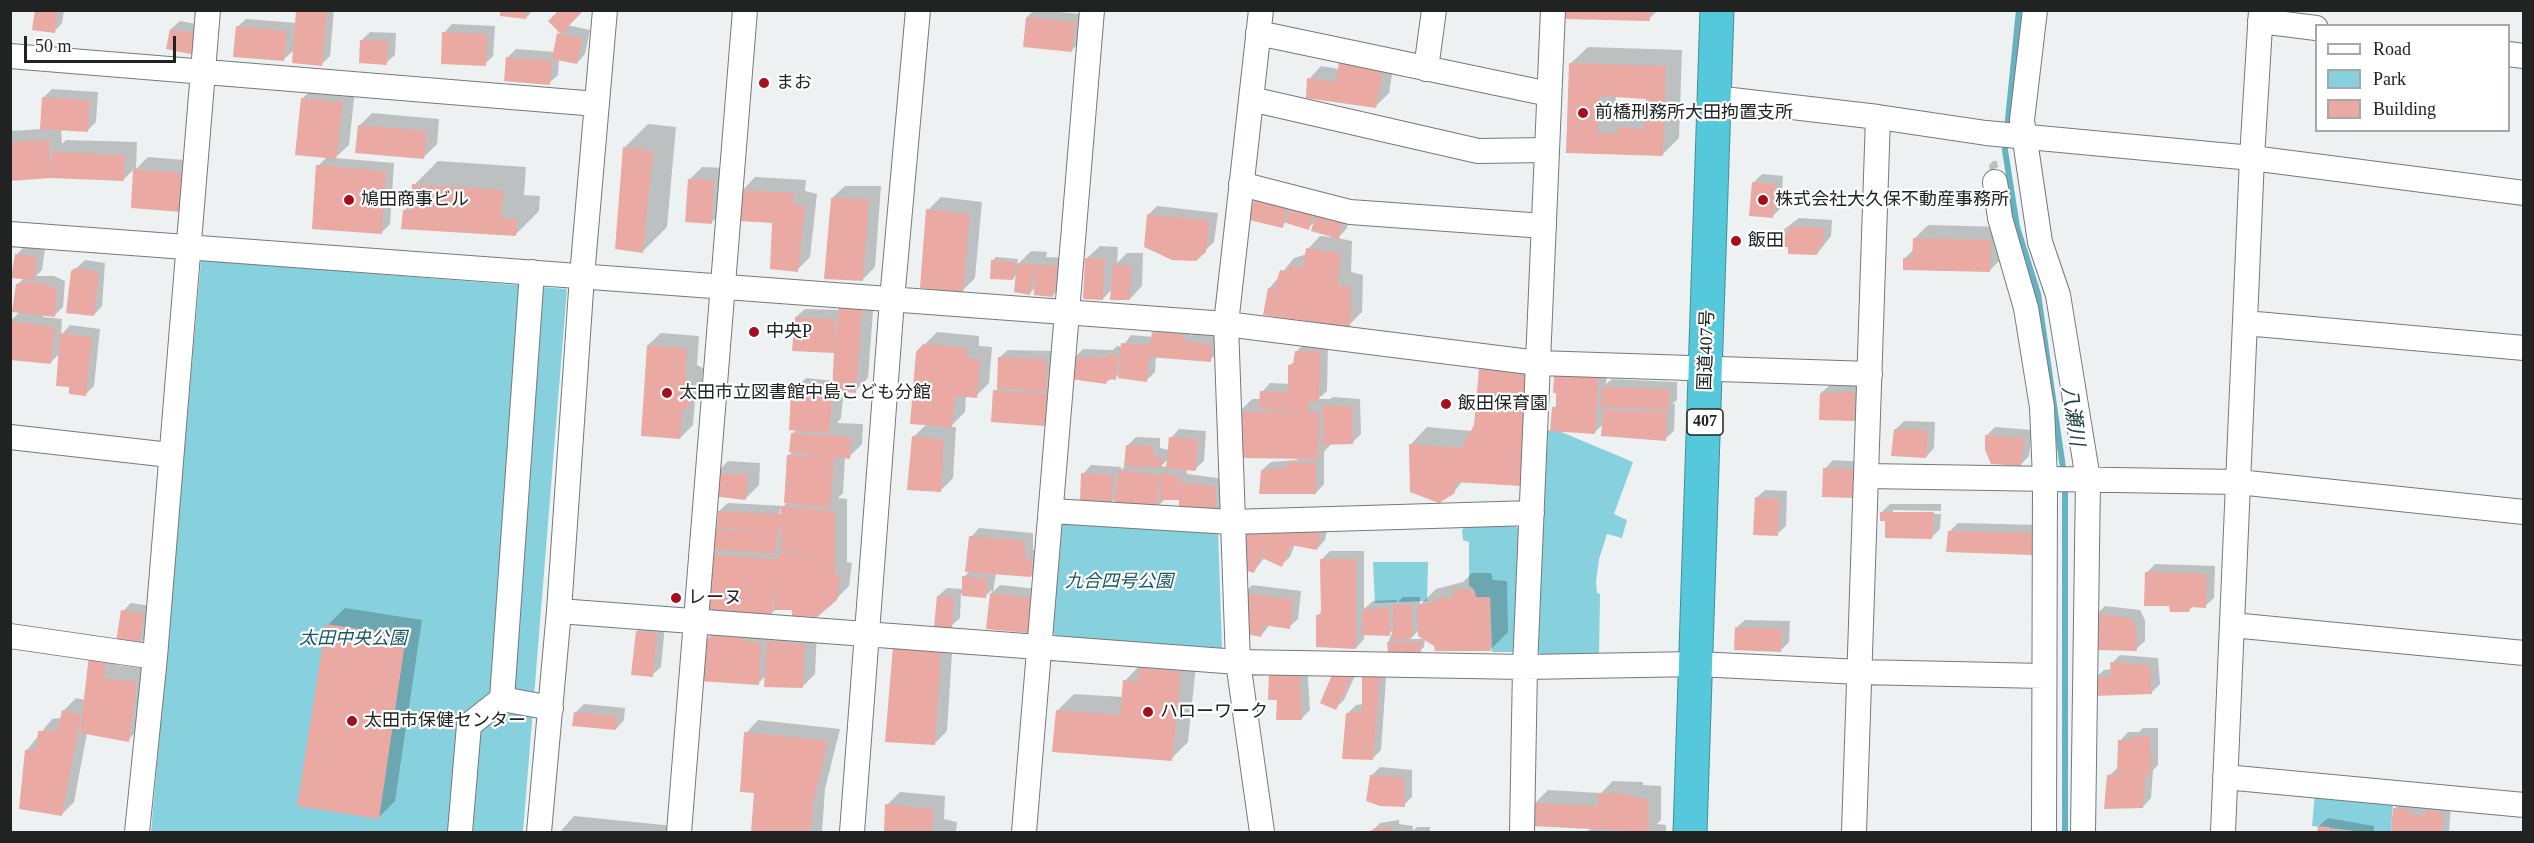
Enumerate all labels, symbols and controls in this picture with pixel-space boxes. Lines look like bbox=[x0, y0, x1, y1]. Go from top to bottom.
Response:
scale bar bbox=[27, 24, 178, 62]
legend bbox=[2315, 24, 2510, 132]
text: 50 m bbox=[35, 36, 72, 56]
text: Road bbox=[2373, 39, 2411, 59]
text: Park bbox=[2373, 69, 2406, 89]
place label: まお bbox=[776, 72, 812, 94]
marker: まお bbox=[757, 76, 771, 90]
text: Building bbox=[2373, 99, 2436, 119]
place label: 前橋刑務所大田拘置支所 bbox=[1595, 102, 1793, 124]
marker: 前橋刑務所大田拘置支所 bbox=[1576, 106, 1590, 120]
place label: 鳩田商事ビル bbox=[361, 189, 469, 211]
place label: 株式会社大久保不動産事務所 bbox=[1775, 189, 2009, 211]
marker: 鳩田商事ビル bbox=[342, 193, 356, 207]
marker: 株式会社大久保不動産事務所 bbox=[1756, 193, 1770, 207]
place label: 飯田 bbox=[1748, 230, 1784, 252]
marker: 飯田 bbox=[1729, 234, 1743, 248]
street label: 国道407号 bbox=[1695, 309, 1719, 391]
place label: 中央P bbox=[766, 321, 812, 343]
marker: 中央P bbox=[747, 325, 761, 339]
place label: 太田市立図書館中島こども分館 bbox=[679, 382, 931, 404]
water label: 八瀬川 bbox=[2056, 385, 2088, 447]
marker: 太田市立図書館中島こども分館 bbox=[660, 386, 674, 400]
place label: 飯田保育園 bbox=[1458, 393, 1548, 415]
marker: 飯田保育園 bbox=[1439, 397, 1453, 411]
road number: 407 bbox=[1687, 409, 1723, 435]
park label: 九合四号公園 bbox=[1065, 571, 1173, 593]
place label: レーヌ bbox=[688, 587, 742, 609]
marker: レーヌ bbox=[669, 591, 683, 605]
park label: 太田中央公園 bbox=[299, 628, 407, 650]
place label: ハローワーク bbox=[1160, 701, 1268, 723]
marker: ハローワーク bbox=[1141, 705, 1155, 719]
place label: 太田市保健センター bbox=[364, 710, 526, 732]
marker: 太田市保健センター bbox=[345, 714, 359, 728]

